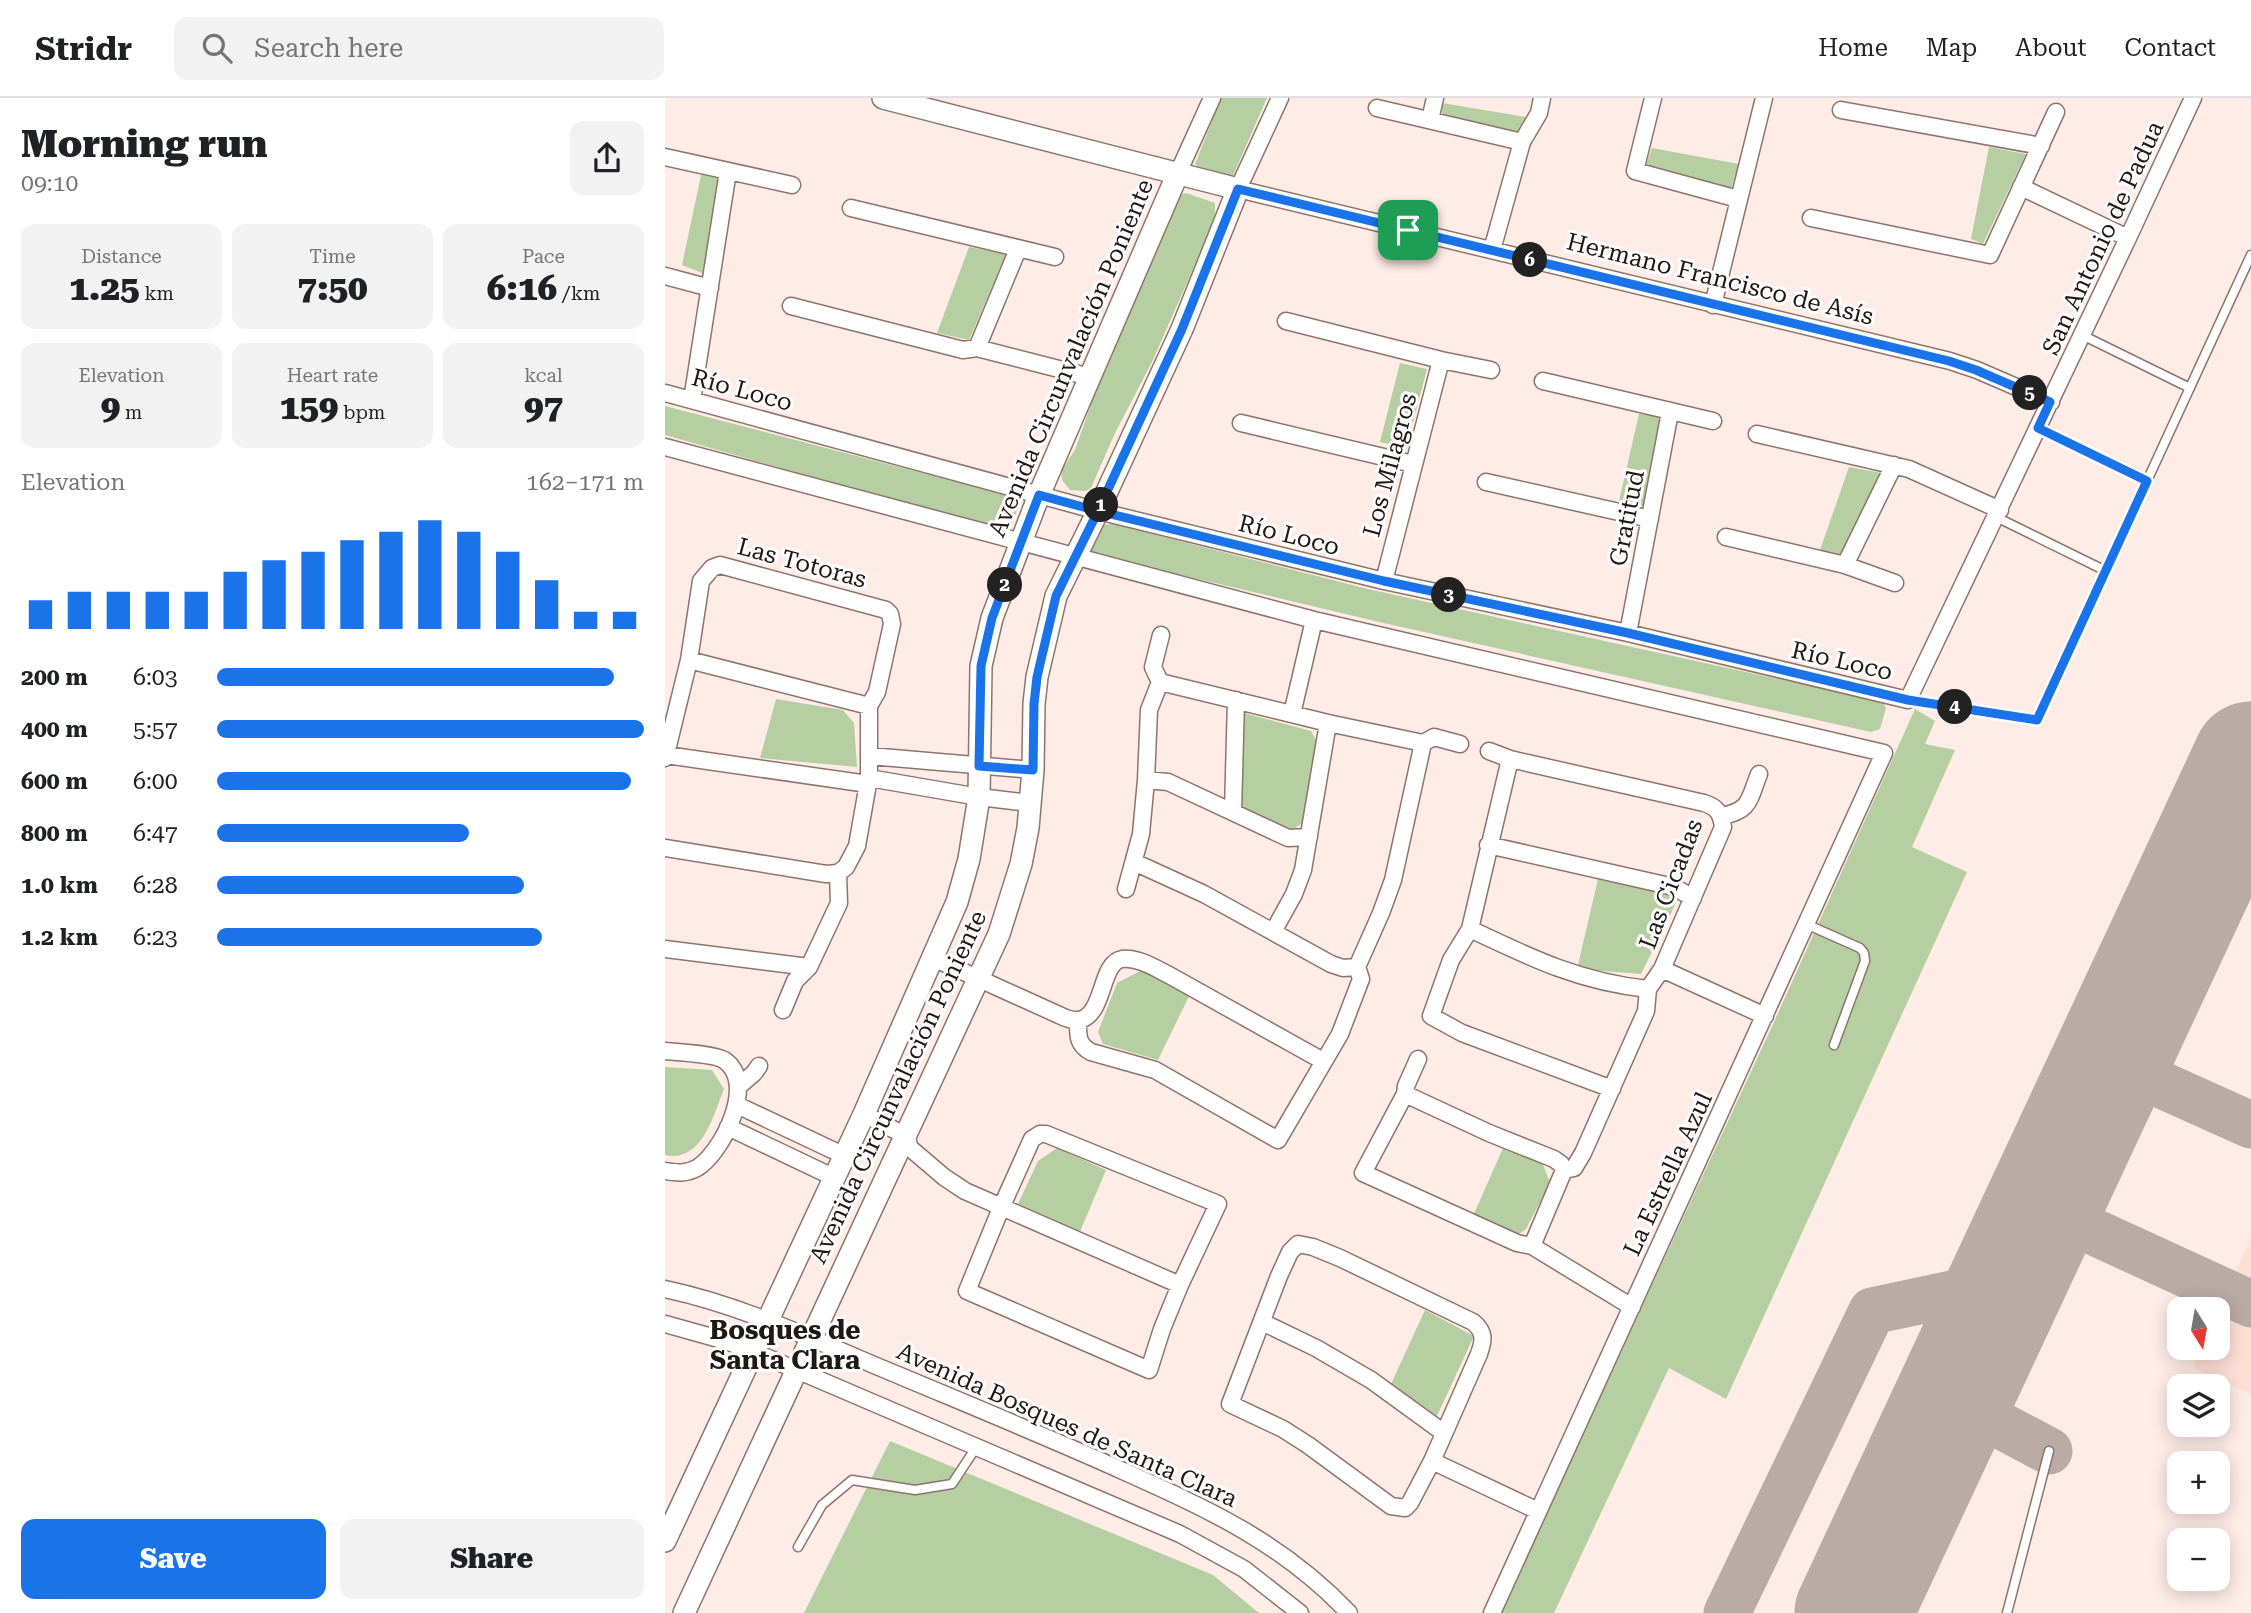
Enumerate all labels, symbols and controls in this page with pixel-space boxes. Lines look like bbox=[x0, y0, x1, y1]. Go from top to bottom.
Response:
search box bbox=[174, 17, 664, 80]
text: Stridr bbox=[35, 29, 132, 68]
icon: search bbox=[198, 29, 236, 67]
text: Search here bbox=[254, 33, 403, 63]
text: Home bbox=[1818, 34, 1888, 62]
text: Map bbox=[1926, 34, 1977, 62]
text: About bbox=[2015, 34, 2086, 62]
text: Contact bbox=[2124, 34, 2216, 62]
street label: San Antonio de Padua bbox=[2036, 117, 2170, 359]
button: share bbox=[570, 121, 644, 195]
text: Morning run bbox=[21, 122, 268, 166]
text: 09:10 bbox=[21, 170, 78, 197]
street label: Avenida Circunvalación Poniente bbox=[983, 175, 1159, 541]
pin bbox=[1378, 200, 1438, 260]
icon: arrive bbox=[1389, 211, 1427, 249]
street label: Hermano Francisco de Asís bbox=[1564, 227, 1876, 331]
pin: 6 bbox=[1513, 242, 1547, 278]
text: Distance bbox=[81, 245, 162, 268]
text: Time bbox=[309, 245, 356, 268]
text: Pace bbox=[522, 245, 565, 268]
text: 6 bbox=[1524, 248, 1535, 271]
text: 1.25 bbox=[69, 268, 140, 309]
text: 7:50 bbox=[297, 268, 368, 309]
text: 6:16 bbox=[487, 268, 557, 309]
text: km bbox=[140, 282, 174, 305]
text: /km bbox=[557, 282, 600, 305]
street label: Río Loco bbox=[689, 363, 795, 417]
text: Elevation bbox=[78, 364, 165, 387]
text: Heart rate bbox=[287, 364, 378, 387]
text: kcal bbox=[524, 364, 563, 387]
pin: 5 bbox=[2013, 376, 2047, 410]
text: 5 bbox=[2024, 381, 2035, 404]
text: 9 bbox=[101, 387, 120, 428]
text: 159 bbox=[280, 387, 338, 428]
text: 97 bbox=[524, 387, 563, 428]
street label: Los Milagros bbox=[1357, 390, 1423, 540]
text: m bbox=[120, 401, 142, 424]
text: bpm bbox=[338, 401, 385, 424]
street label: Gratitud bbox=[1604, 468, 1650, 568]
text: Elevation bbox=[21, 469, 125, 496]
text: 162–171 m bbox=[526, 469, 644, 496]
pin: 1 bbox=[1083, 488, 1118, 522]
text: 1 bbox=[1095, 493, 1106, 516]
street label: Río Loco bbox=[1236, 509, 1342, 561]
street label: Las Totoras bbox=[734, 532, 870, 594]
pin: 2 bbox=[987, 568, 1023, 602]
text: 2 bbox=[999, 573, 1010, 596]
pin: 3 bbox=[1431, 578, 1467, 612]
text: 3 bbox=[1443, 583, 1454, 606]
street label: Río Loco bbox=[1789, 636, 1895, 686]
text: 200 m bbox=[21, 664, 88, 691]
text: 6:03 bbox=[133, 664, 178, 691]
pin: 4 bbox=[1937, 690, 1973, 724]
text: 4 bbox=[1949, 695, 1960, 718]
text: 400 m bbox=[21, 716, 88, 743]
text: 5:57 bbox=[133, 716, 178, 743]
text: 600 m bbox=[21, 768, 88, 795]
text: 6:00 bbox=[133, 768, 178, 795]
street label: Las Cicadas bbox=[1633, 815, 1709, 953]
text: 800 m bbox=[21, 820, 88, 847]
text: 6:47 bbox=[133, 820, 178, 847]
text: 1.0 km bbox=[21, 872, 98, 899]
text: 6:28 bbox=[133, 872, 178, 899]
street label: Avenida Circunvalación Poniente bbox=[804, 906, 992, 1268]
text: 1.2 km bbox=[21, 924, 98, 951]
text: 6:23 bbox=[133, 924, 178, 951]
street label: La Estrella Azul bbox=[1618, 1088, 1718, 1260]
north arrow bbox=[2167, 1297, 2229, 1360]
map controls bbox=[2167, 1297, 2230, 1591]
district label: Bosques de Santa Clara bbox=[709, 1315, 861, 1375]
street label: Avenida Bosques de Santa Clara bbox=[892, 1337, 1242, 1513]
button: layers bbox=[2167, 1374, 2230, 1437]
button: + bbox=[2167, 1451, 2230, 1514]
button: Save bbox=[21, 1519, 326, 1599]
button: Share bbox=[340, 1519, 644, 1599]
button: − bbox=[2167, 1528, 2230, 1591]

